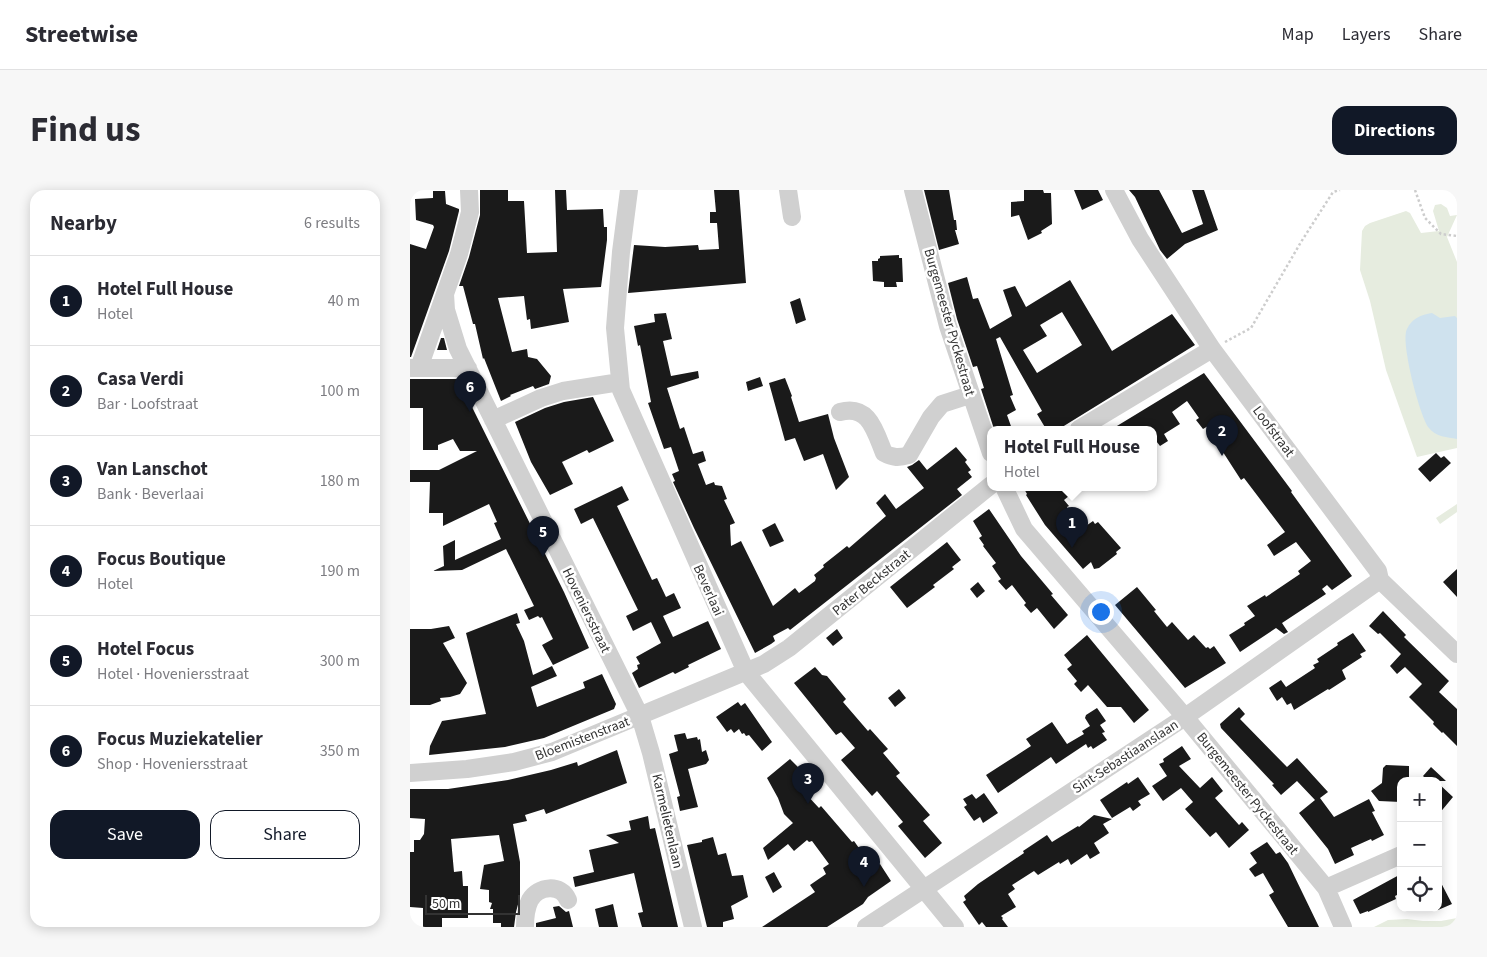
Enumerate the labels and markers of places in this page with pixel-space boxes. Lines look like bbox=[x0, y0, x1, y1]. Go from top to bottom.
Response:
pin: 6 bbox=[454, 371, 486, 412]
pin: 2 bbox=[1206, 415, 1238, 456]
pin: 1 bbox=[1056, 507, 1088, 548]
pin: 5 bbox=[527, 516, 559, 557]
pin: 3 bbox=[792, 763, 824, 804]
pin: 4 bbox=[848, 846, 880, 887]

